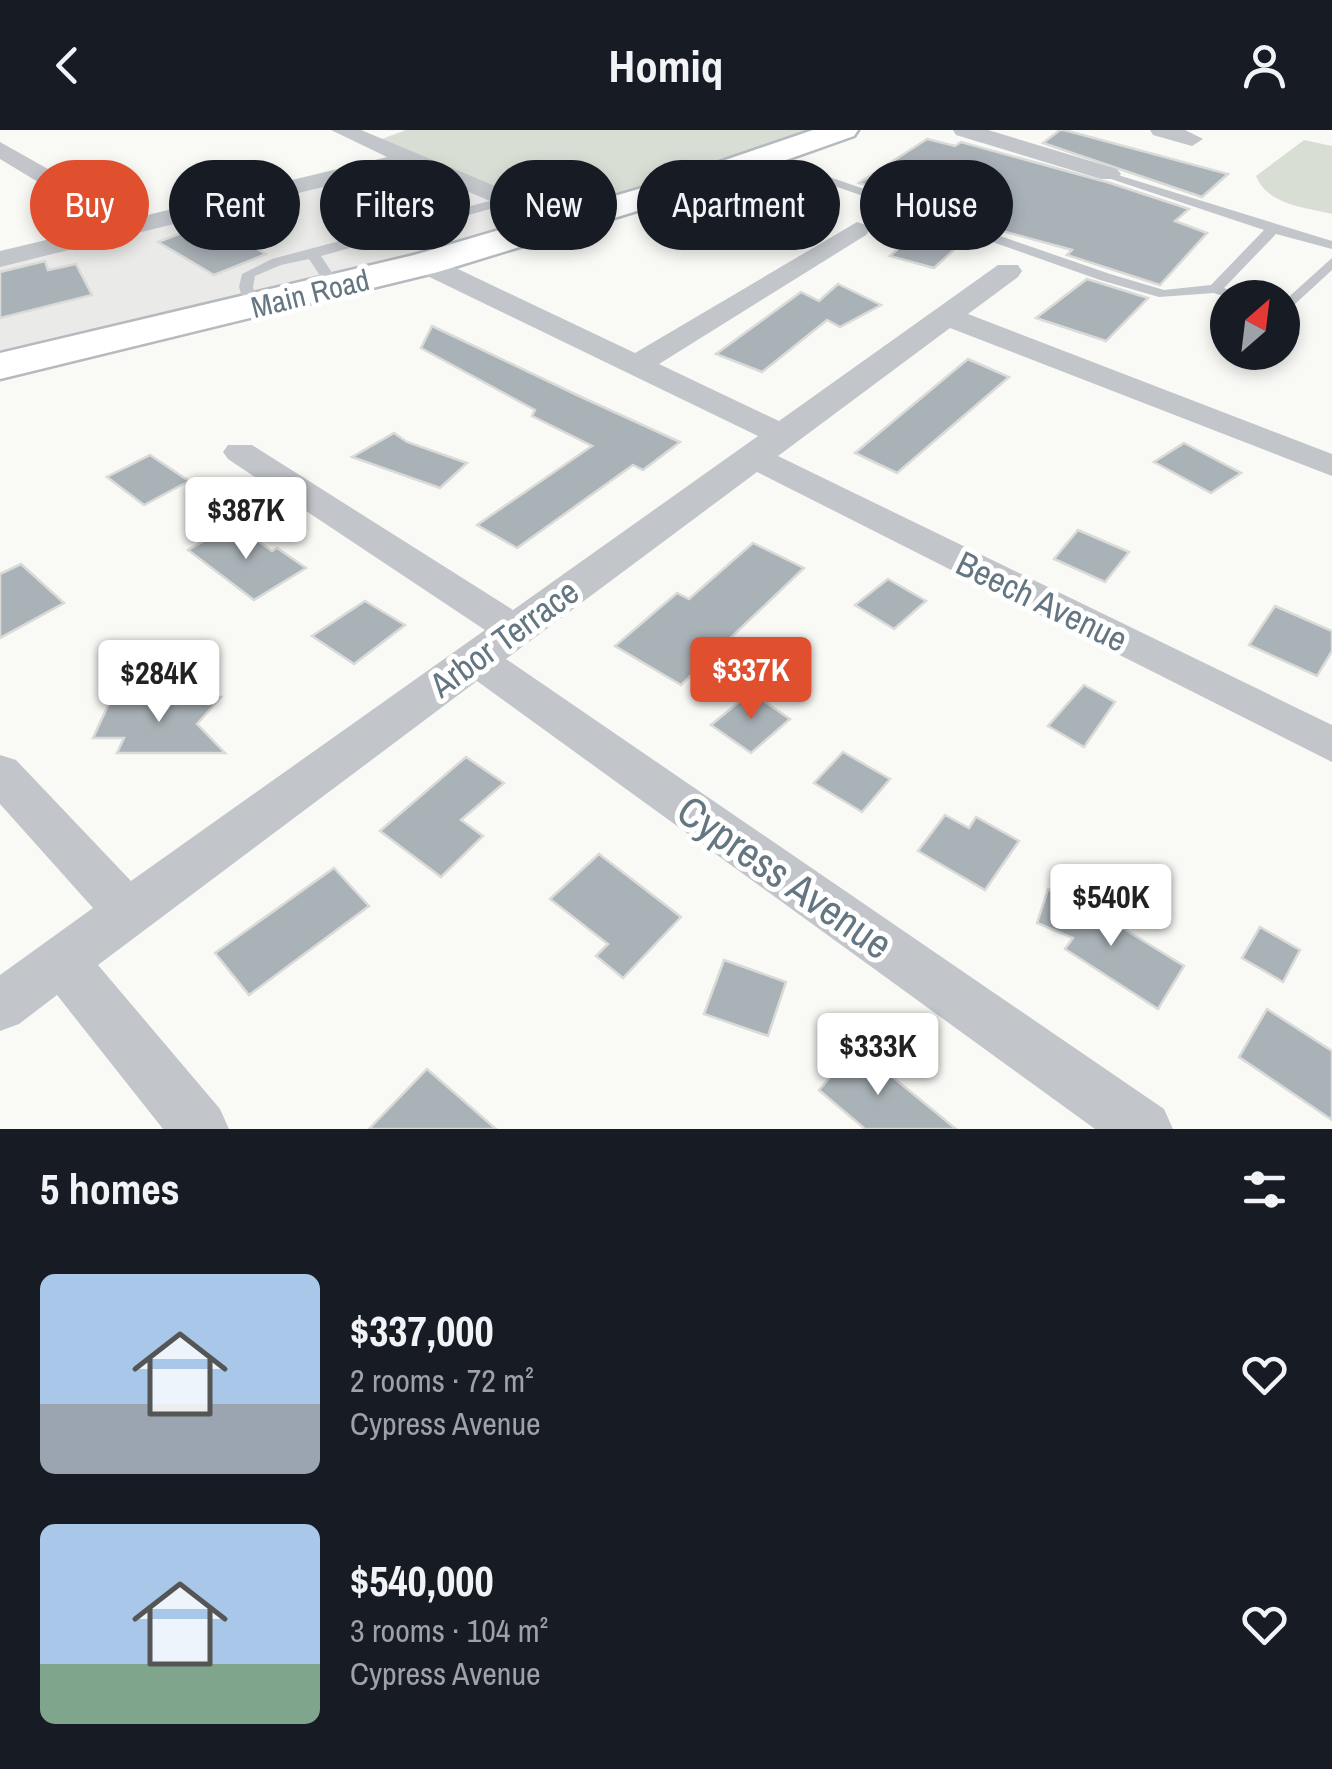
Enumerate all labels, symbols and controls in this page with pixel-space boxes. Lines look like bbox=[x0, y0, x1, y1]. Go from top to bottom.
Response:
text: Homiq bbox=[609, 35, 723, 96]
icon: back bbox=[40, 38, 95, 93]
icon: person bbox=[1237, 38, 1292, 93]
chip: Buy bbox=[30, 160, 149, 250]
chip: Rent bbox=[169, 160, 300, 250]
chip: Filters bbox=[320, 160, 470, 250]
chip: New bbox=[490, 160, 617, 250]
chip: Apartment bbox=[637, 160, 840, 250]
chip: House bbox=[860, 160, 1013, 250]
street label: Main Road bbox=[247, 259, 373, 327]
north arrow bbox=[1210, 280, 1300, 370]
map controls bbox=[1210, 280, 1300, 370]
pin: $387K bbox=[176, 477, 316, 562]
text: $387K bbox=[207, 488, 285, 531]
street label: Beech Avenue bbox=[949, 539, 1135, 663]
street label: Arbor Terrace bbox=[419, 568, 588, 709]
pin: $337K bbox=[681, 637, 821, 722]
pin: $284K bbox=[89, 640, 229, 725]
text: $337K bbox=[712, 648, 790, 691]
text: $284K bbox=[120, 651, 198, 694]
street label: Cypress Avenue bbox=[666, 782, 904, 972]
pin: $540K bbox=[1041, 864, 1181, 949]
text: $540K bbox=[1072, 875, 1150, 918]
pin: $333K bbox=[808, 1013, 948, 1098]
text: $333K bbox=[839, 1024, 917, 1067]
text: 5 homes bbox=[40, 1161, 180, 1217]
icon: filters bbox=[1237, 1162, 1292, 1217]
text: $337,000 bbox=[350, 1303, 494, 1359]
icon: home bbox=[120, 1314, 240, 1434]
icon: heart bbox=[1237, 1347, 1292, 1402]
text: 2 rooms · 72 m² bbox=[350, 1359, 534, 1402]
text: Cypress Avenue bbox=[350, 1402, 541, 1445]
text: $540,000 bbox=[350, 1553, 494, 1609]
icon: home bbox=[120, 1564, 240, 1684]
icon: heart bbox=[1237, 1597, 1292, 1652]
text: 3 rooms · 104 m² bbox=[350, 1609, 548, 1652]
text: Cypress Avenue bbox=[350, 1652, 541, 1695]

